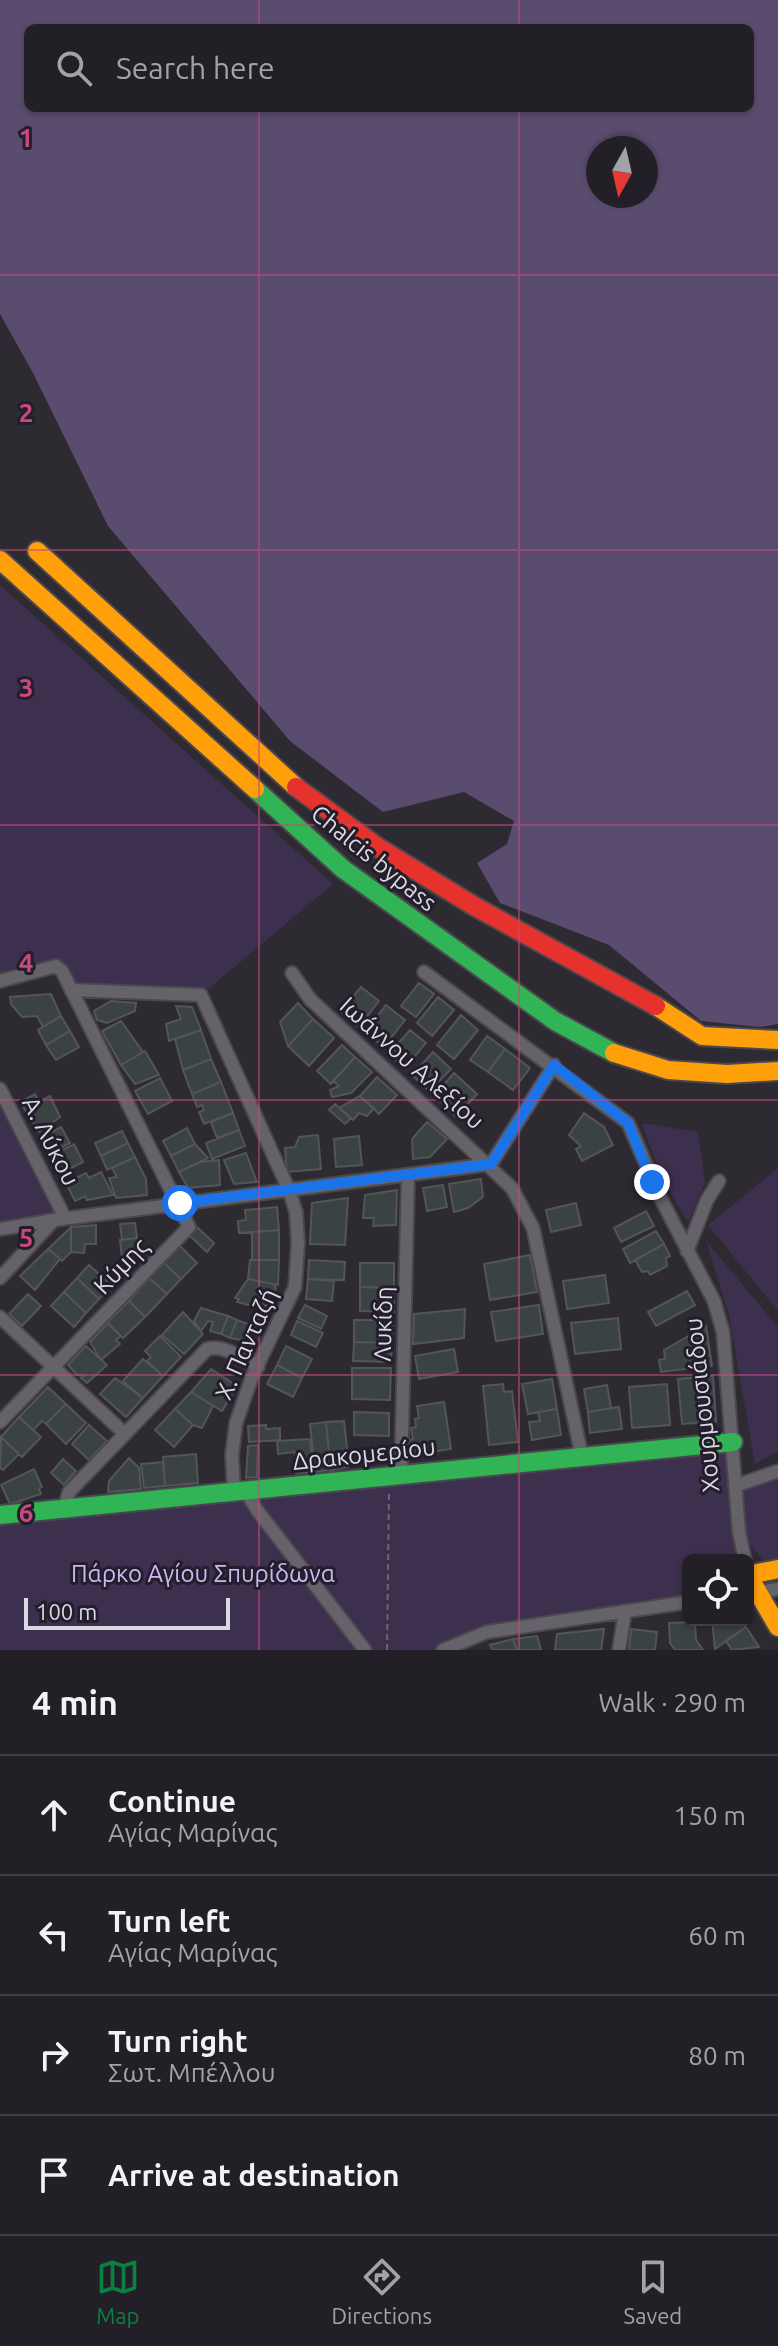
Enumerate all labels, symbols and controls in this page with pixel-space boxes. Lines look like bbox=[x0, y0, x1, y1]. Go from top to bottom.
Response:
search box bbox=[24, 24, 754, 112]
icon: search bbox=[52, 46, 96, 90]
text: Search here bbox=[116, 51, 275, 85]
text: 1 bbox=[19, 123, 33, 152]
north arrow bbox=[586, 136, 658, 208]
text: 2 bbox=[19, 398, 33, 427]
text: 3 bbox=[19, 673, 33, 702]
street label: Chalcis bypass bbox=[306, 799, 442, 917]
text: 4 bbox=[19, 948, 33, 977]
street label: Ιωάννου Αλεξίου bbox=[335, 991, 489, 1135]
street label: Α. Λύκου bbox=[17, 1092, 85, 1190]
route end bbox=[634, 1164, 670, 1200]
route start bbox=[162, 1185, 198, 1221]
text: 5 bbox=[19, 1223, 33, 1252]
street label: Κύμης bbox=[88, 1233, 154, 1299]
street label: Χ. Πανταζή bbox=[210, 1284, 282, 1404]
street label: Λυκίδη bbox=[369, 1286, 397, 1362]
street label: Χουρμουσιάδου bbox=[679, 1317, 725, 1493]
street label: Δρακομερίου bbox=[291, 1433, 437, 1475]
text: 6 bbox=[19, 1498, 33, 1527]
map controls bbox=[682, 1554, 754, 1626]
button: locate bbox=[682, 1554, 754, 1626]
park label: Πάρκο Αγίου Σπυρίδωνα bbox=[71, 1560, 335, 1587]
scale bar bbox=[24, 1594, 230, 1630]
text: 100 m bbox=[36, 1599, 97, 1624]
text: 4 min bbox=[32, 1683, 118, 1721]
text: Walk · 290 m bbox=[598, 1688, 746, 1717]
text: Continue bbox=[108, 1784, 236, 1818]
icon: ahead bbox=[32, 1793, 76, 1837]
text: 150 m bbox=[674, 1801, 746, 1830]
text: Αγίας Μαρίνας bbox=[108, 1818, 277, 1847]
text: Turn left bbox=[108, 1904, 230, 1938]
icon: left bbox=[32, 1913, 76, 1957]
text: 60 m bbox=[688, 1921, 746, 1950]
text: Αγίας Μαρίνας bbox=[108, 1938, 277, 1967]
text: Turn right bbox=[108, 2024, 248, 2058]
icon: right bbox=[32, 2033, 76, 2077]
text: 80 m bbox=[688, 2041, 746, 2070]
text: Σωτ. Μπέλλου bbox=[108, 2058, 276, 2087]
icon: arrive bbox=[32, 2153, 76, 2197]
text: Arrive at destination bbox=[108, 2158, 400, 2192]
tab: Map bbox=[96, 2255, 140, 2328]
tab: Directions bbox=[331, 2255, 432, 2328]
tab: Saved bbox=[624, 2255, 682, 2328]

